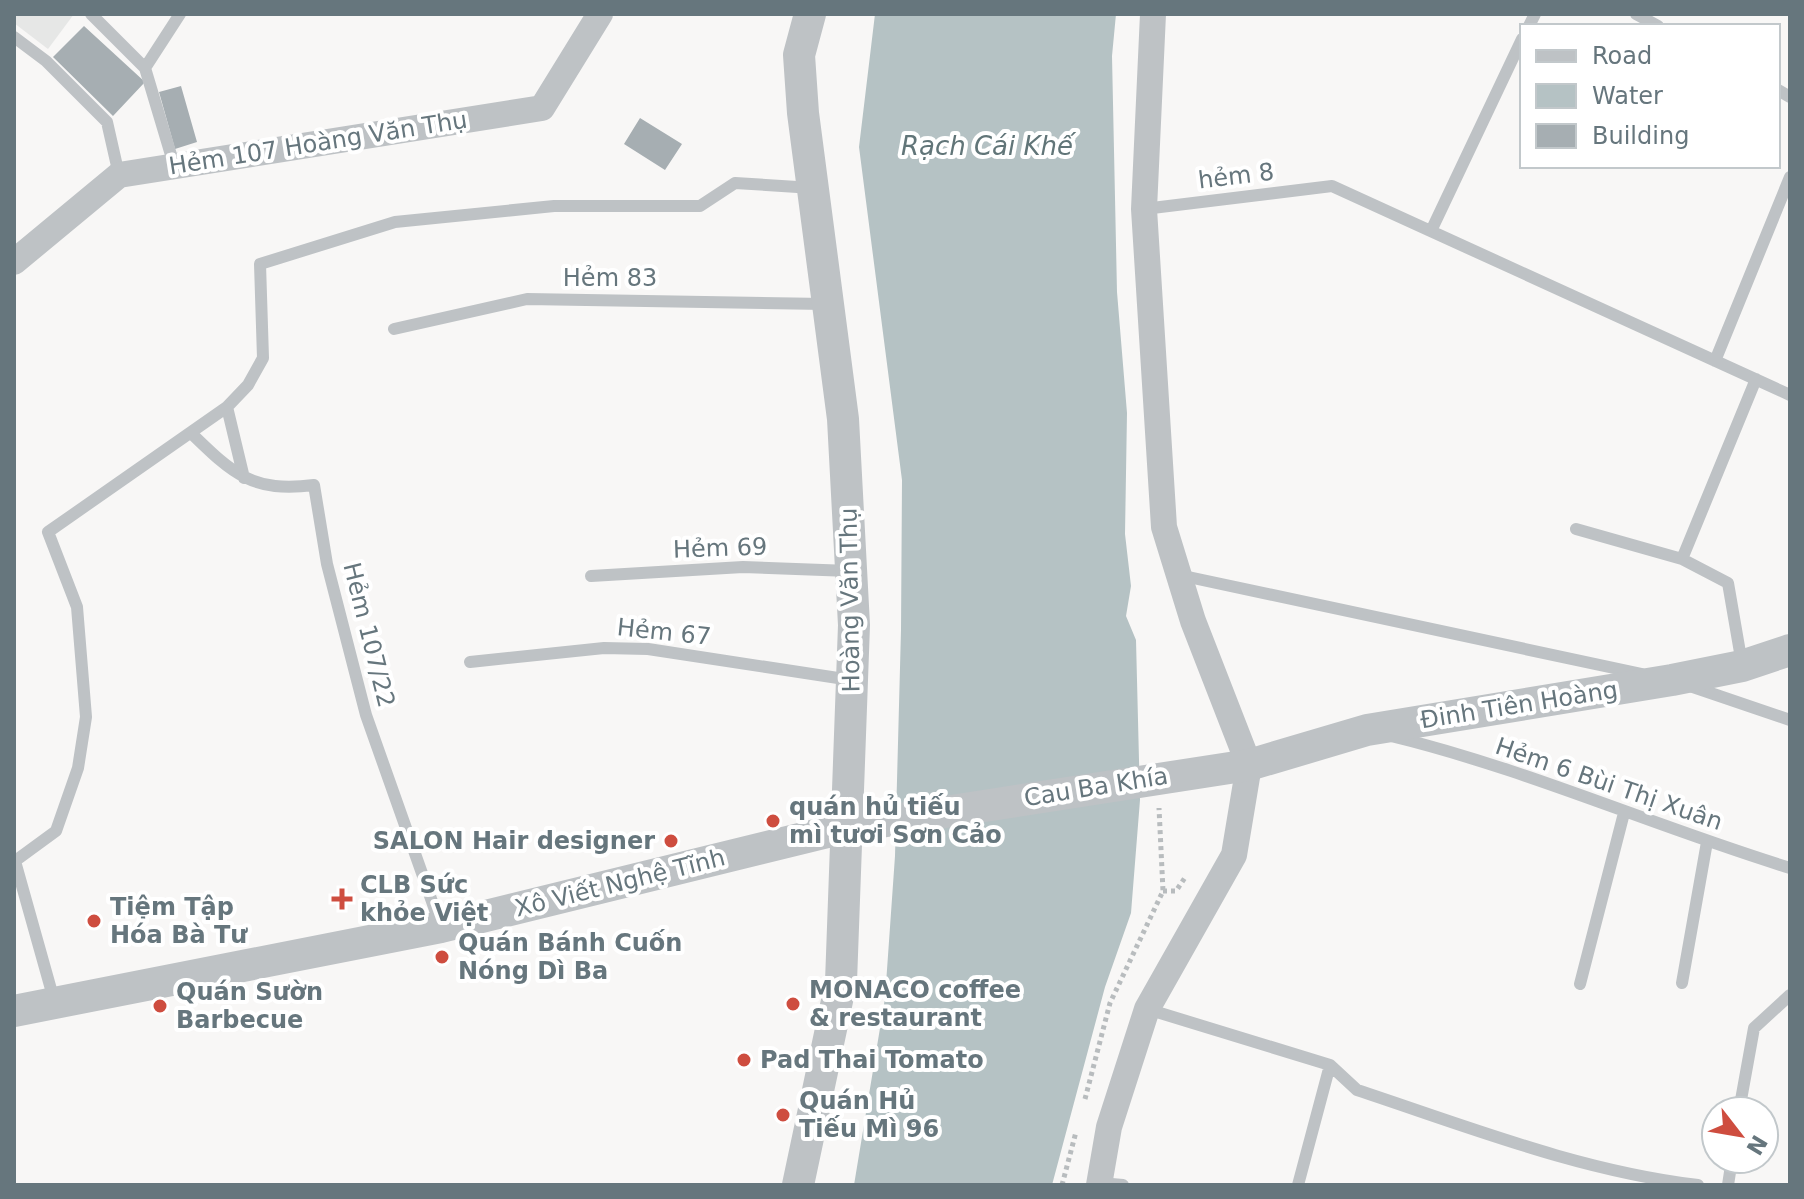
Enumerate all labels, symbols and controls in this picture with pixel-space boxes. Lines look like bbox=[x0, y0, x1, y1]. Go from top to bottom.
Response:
legend bbox=[1520, 24, 1780, 168]
text: Road bbox=[1592, 42, 1652, 70]
text: Water bbox=[1592, 82, 1663, 110]
street label: Hẻm 107 Hoàng Văn Thụ bbox=[167, 106, 469, 180]
text: Building bbox=[1592, 122, 1689, 150]
water label: Rạch Cái Khế bbox=[901, 131, 1077, 161]
street label: hẻm 8 bbox=[1196, 157, 1276, 195]
street label: Hẻm 83 bbox=[563, 264, 657, 292]
street label: Hoàng Văn Thụ bbox=[834, 507, 866, 693]
street label: Hẻm 69 bbox=[672, 532, 768, 564]
street label: Hẻm 107/22 bbox=[337, 560, 401, 710]
street label: Hẻm 67 bbox=[616, 613, 712, 651]
street label: Đinh Tiên Hoàng bbox=[1418, 676, 1620, 734]
street label: Hẻm 6 Bùi Thị Xuân bbox=[1492, 732, 1726, 836]
street label: Cau Ba Khía bbox=[1022, 762, 1170, 812]
place label: quán hủ tiếu mì tươi Sơn Cảo bbox=[789, 793, 1002, 849]
marker: quán hủ tiếu mì tươi Sơn Cảo bbox=[764, 812, 782, 830]
place label: SALON Hair designer bbox=[373, 827, 655, 855]
marker: SALON Hair designer bbox=[662, 832, 680, 850]
street label: Xô Viết Nghệ Tĩnh bbox=[512, 843, 728, 923]
place label: CLB Sức khỏe Việt bbox=[360, 871, 488, 927]
marker: CLB Sức khỏe Việt bbox=[331, 888, 353, 910]
place label: Tiệm Tập Hóa Bà Tư bbox=[110, 893, 248, 949]
marker: Tiệm Tập Hóa Bà Tư bbox=[85, 912, 103, 930]
place label: Quán Bánh Cuốn Nóng Dì Ba bbox=[458, 929, 682, 985]
marker: Quán Bánh Cuốn Nóng Dì Ba bbox=[433, 948, 451, 966]
place label: MONACO coffee & restaurant bbox=[809, 976, 1021, 1032]
place label: Quán Sườn Barbecue bbox=[176, 978, 323, 1034]
marker: MONACO coffee & restaurant bbox=[784, 995, 802, 1013]
marker: Quán Sườn Barbecue bbox=[151, 997, 169, 1015]
place label: Pad Thai Tomato bbox=[760, 1046, 984, 1074]
marker: Pad Thai Tomato bbox=[735, 1051, 753, 1069]
place label: Quán Hủ Tiếu Mì 96 bbox=[799, 1087, 939, 1143]
north arrow bbox=[1700, 1095, 1780, 1175]
marker: Quán Hủ Tiếu Mì 96 bbox=[774, 1106, 792, 1124]
text: N bbox=[1741, 1131, 1772, 1159]

